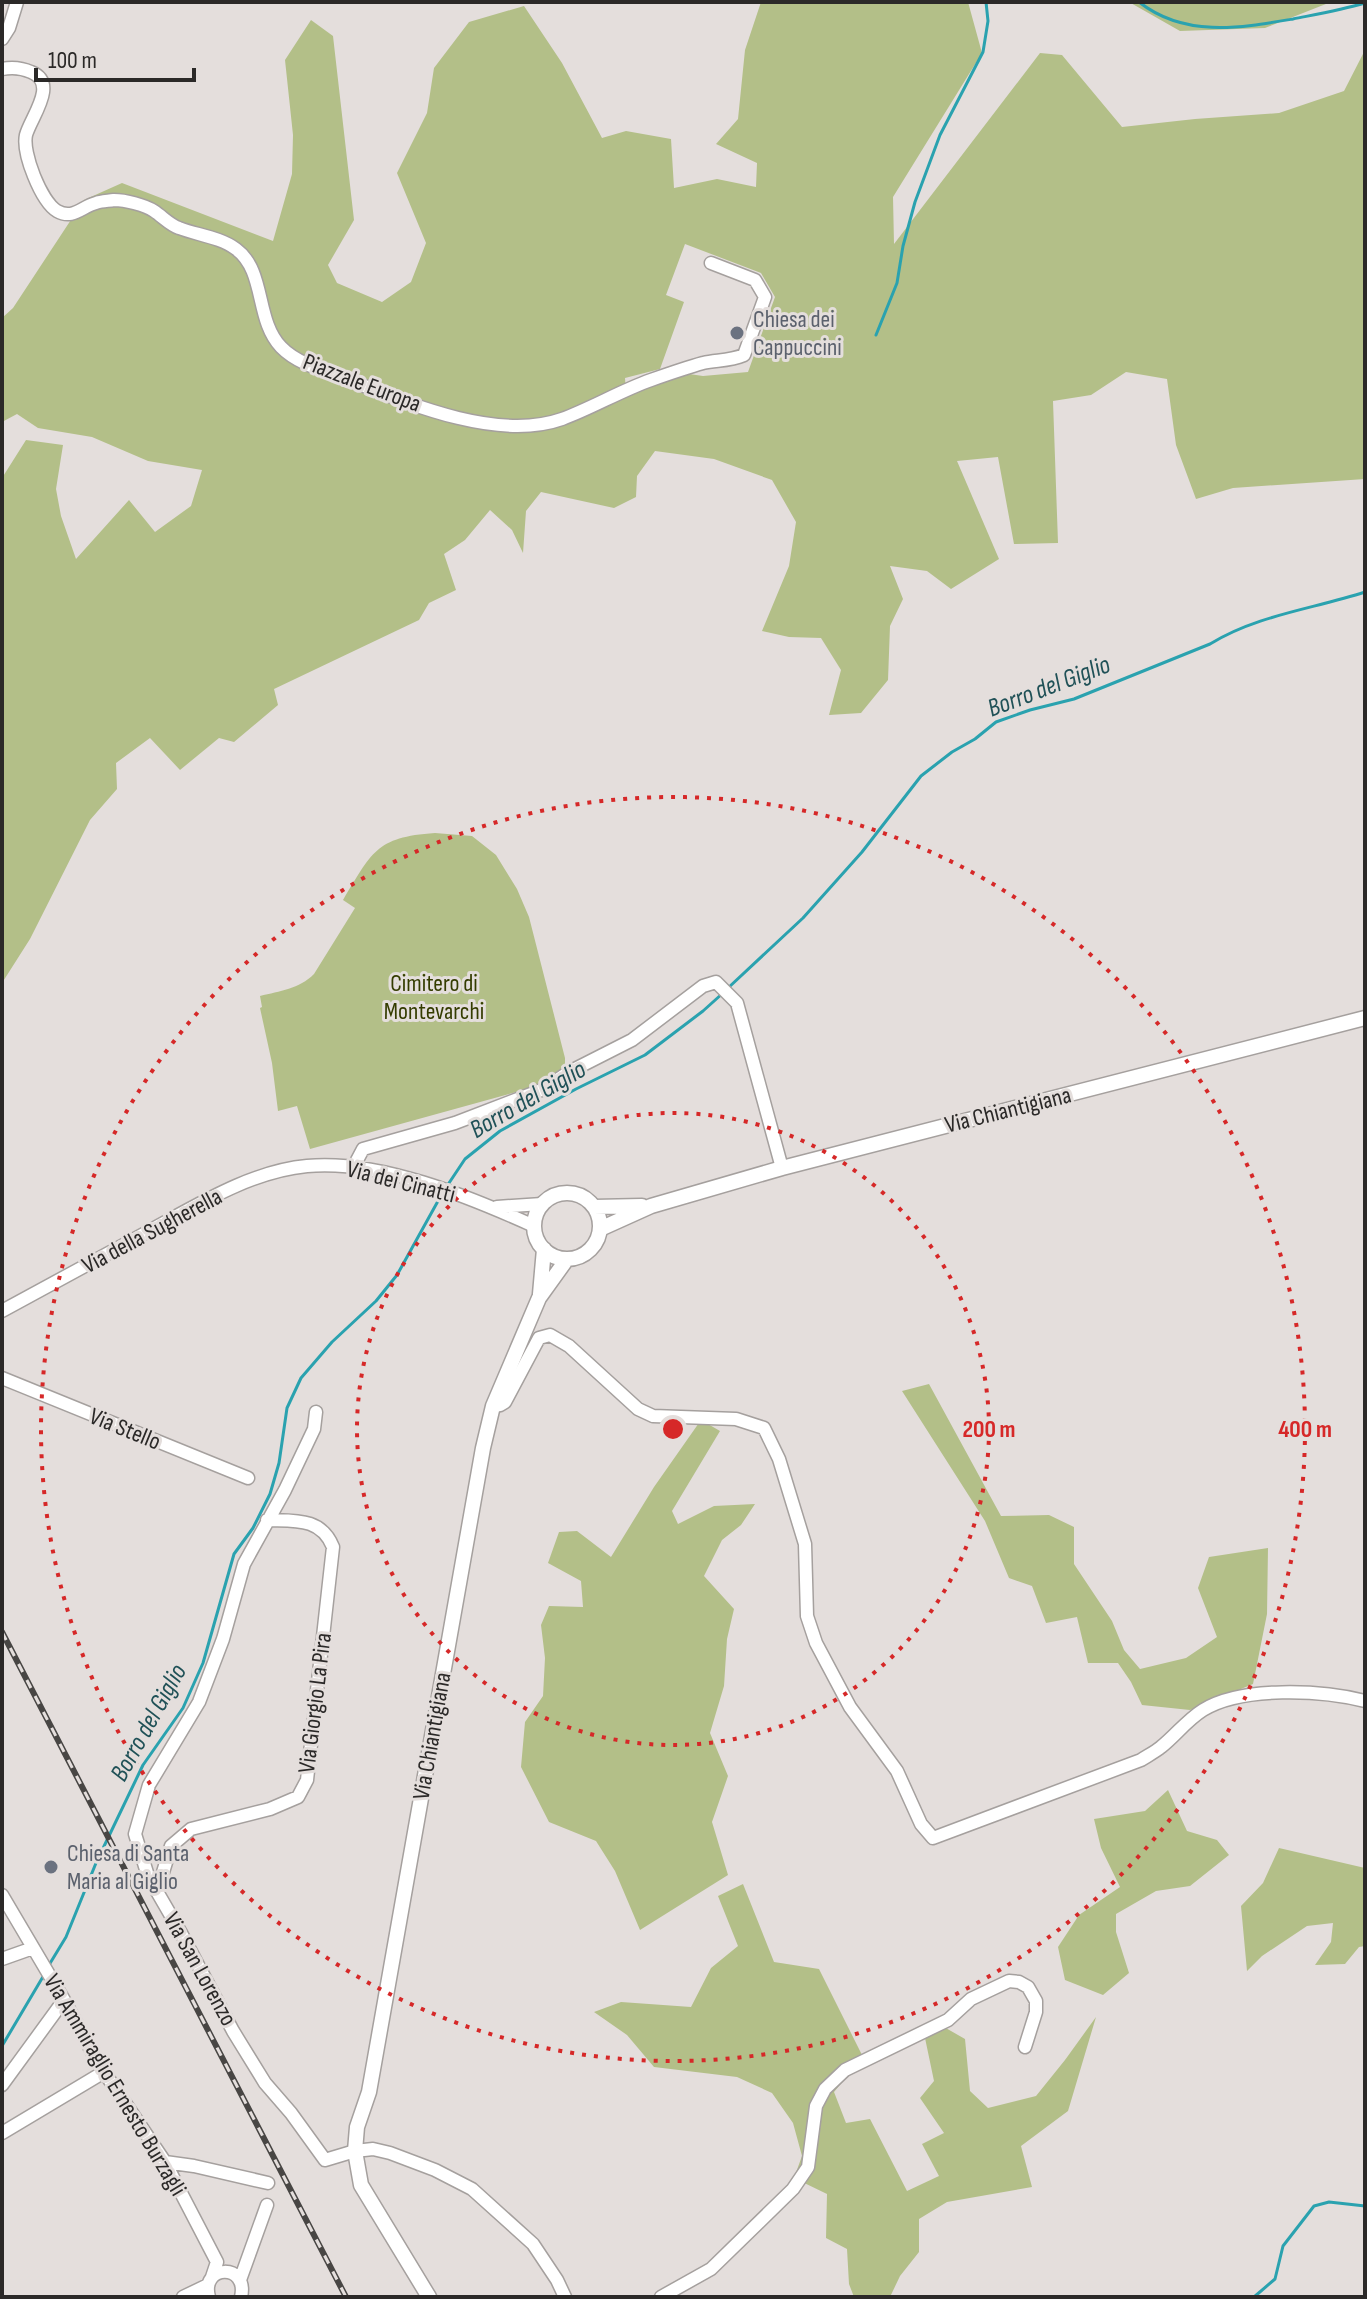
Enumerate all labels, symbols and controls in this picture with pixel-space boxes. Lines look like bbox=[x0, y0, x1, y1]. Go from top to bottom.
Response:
scale bar bbox=[36, 32, 194, 82]
text: 100 m bbox=[48, 46, 97, 75]
place label: Chiesa dei Cappuccini bbox=[753, 305, 842, 362]
marker: Chiesa dei Cappuccini bbox=[728, 324, 746, 342]
street label: Piazzale Europa bbox=[299, 347, 425, 419]
water label: Borro del Giglio bbox=[983, 649, 1115, 725]
park label: Cimitero di Montevarchi bbox=[384, 969, 484, 1026]
water label: Borro del Giglio bbox=[464, 1054, 592, 1146]
street label: Via Chiantigiana bbox=[942, 1080, 1074, 1140]
street label: Via dei Cinatti bbox=[344, 1155, 458, 1209]
street label: Via della Sugherella bbox=[77, 1182, 227, 1280]
street label: Via Stello bbox=[85, 1402, 165, 1456]
centre of rings bbox=[659, 1415, 687, 1443]
text: 200 m bbox=[962, 1415, 1016, 1444]
text: 400 m bbox=[1278, 1415, 1332, 1444]
street label: Via Giorgio La Pira bbox=[292, 1631, 338, 1775]
water label: Borro del Giglio bbox=[104, 1659, 194, 1787]
street label: Via Chiantigiana bbox=[407, 1670, 457, 1802]
place label: Chiesa di Santa Maria al Giglio bbox=[67, 1839, 189, 1896]
marker: Chiesa di Santa Maria al Giglio bbox=[42, 1858, 60, 1876]
street label: Via San Lorenzo bbox=[157, 1907, 243, 2031]
street label: Via Ammiraglio Ernesto Burzagli bbox=[37, 1969, 193, 2201]

